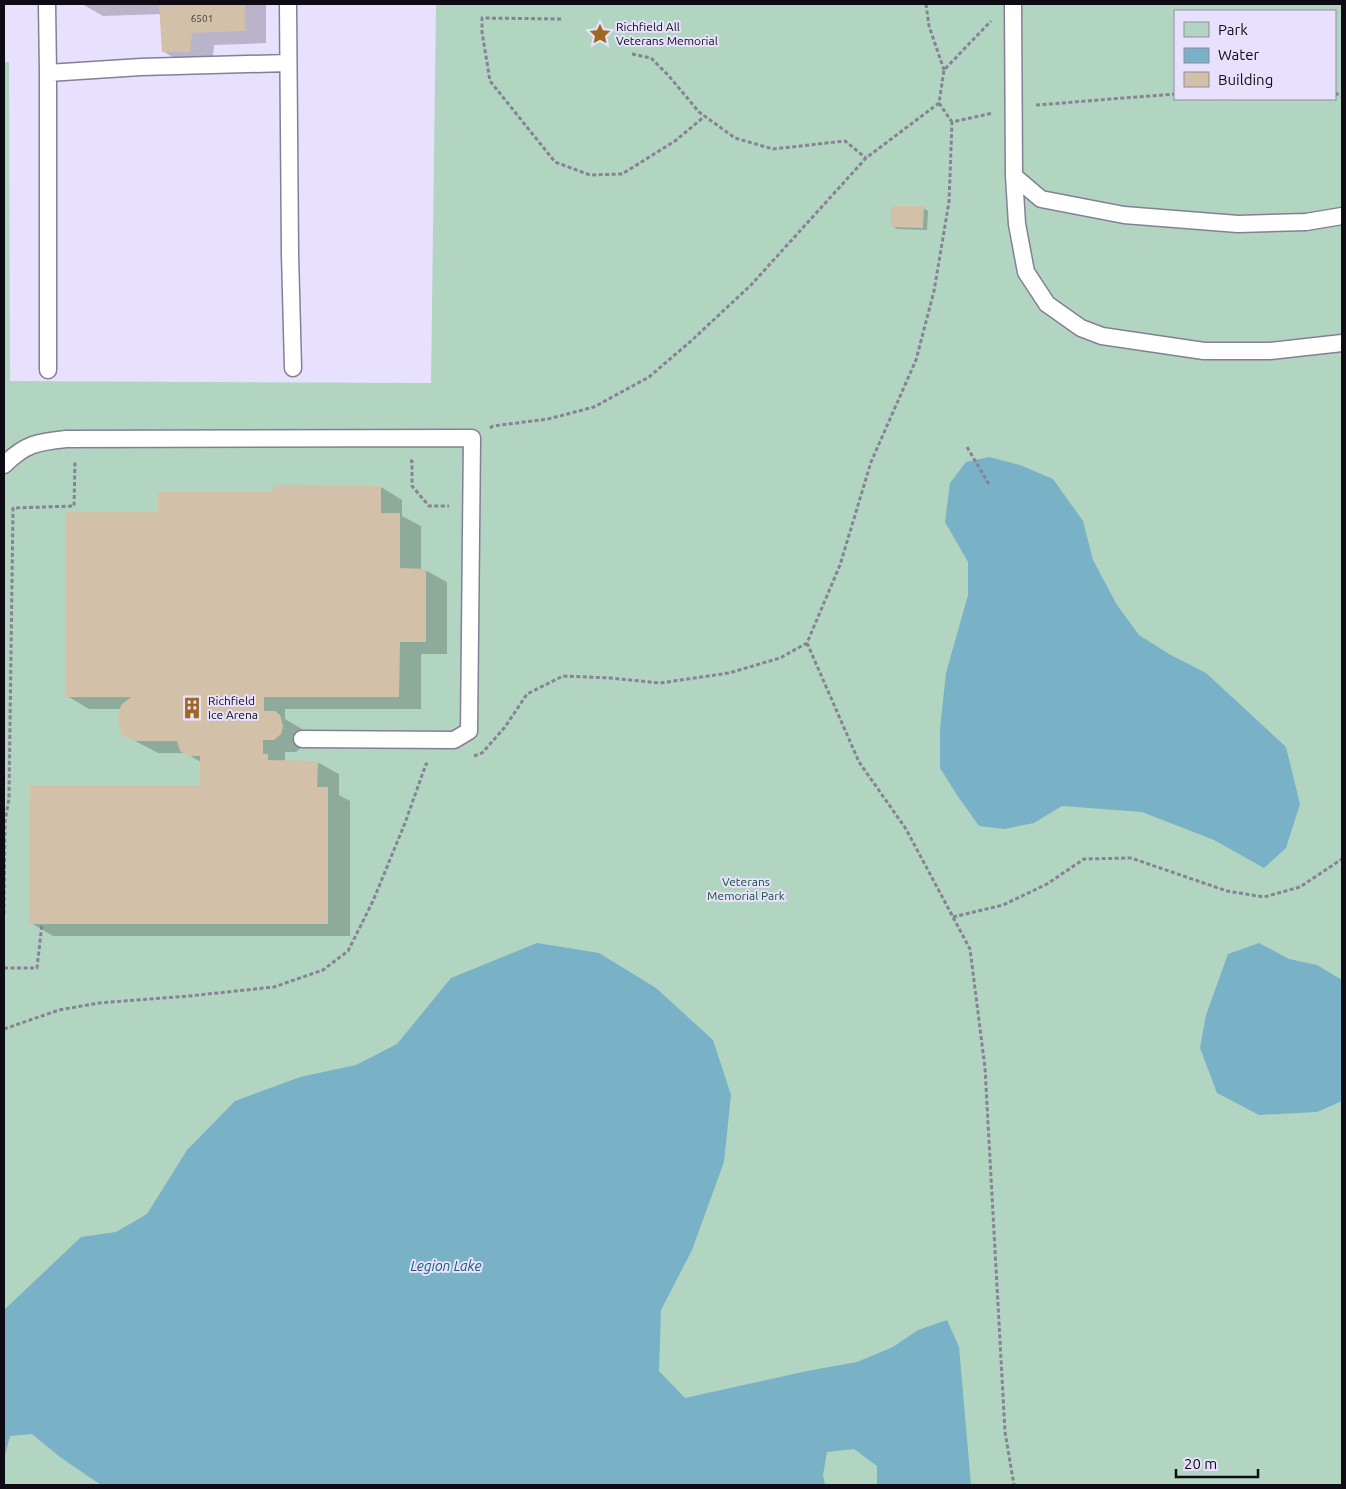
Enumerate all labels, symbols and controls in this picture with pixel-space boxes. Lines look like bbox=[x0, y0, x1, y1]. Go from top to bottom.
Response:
legend bbox=[1174, 10, 1336, 100]
house number: 6501 bbox=[191, 13, 213, 24]
place label: Richfield All Veterans Memorial bbox=[616, 20, 718, 47]
place icon: Richfield All Veterans Memorial bbox=[587, 21, 613, 47]
text: Park bbox=[1218, 21, 1248, 38]
text: Water bbox=[1218, 46, 1259, 63]
text: Building bbox=[1218, 71, 1273, 88]
place label: Richfield Ice Arena bbox=[208, 694, 258, 721]
building icon: Richfield Ice Arena bbox=[179, 695, 205, 721]
park label: Veterans Memorial Park bbox=[707, 875, 785, 902]
water label: Legion Lake bbox=[411, 1258, 481, 1274]
scale bar bbox=[1176, 1446, 1258, 1478]
text: 20 m bbox=[1184, 1455, 1217, 1472]

